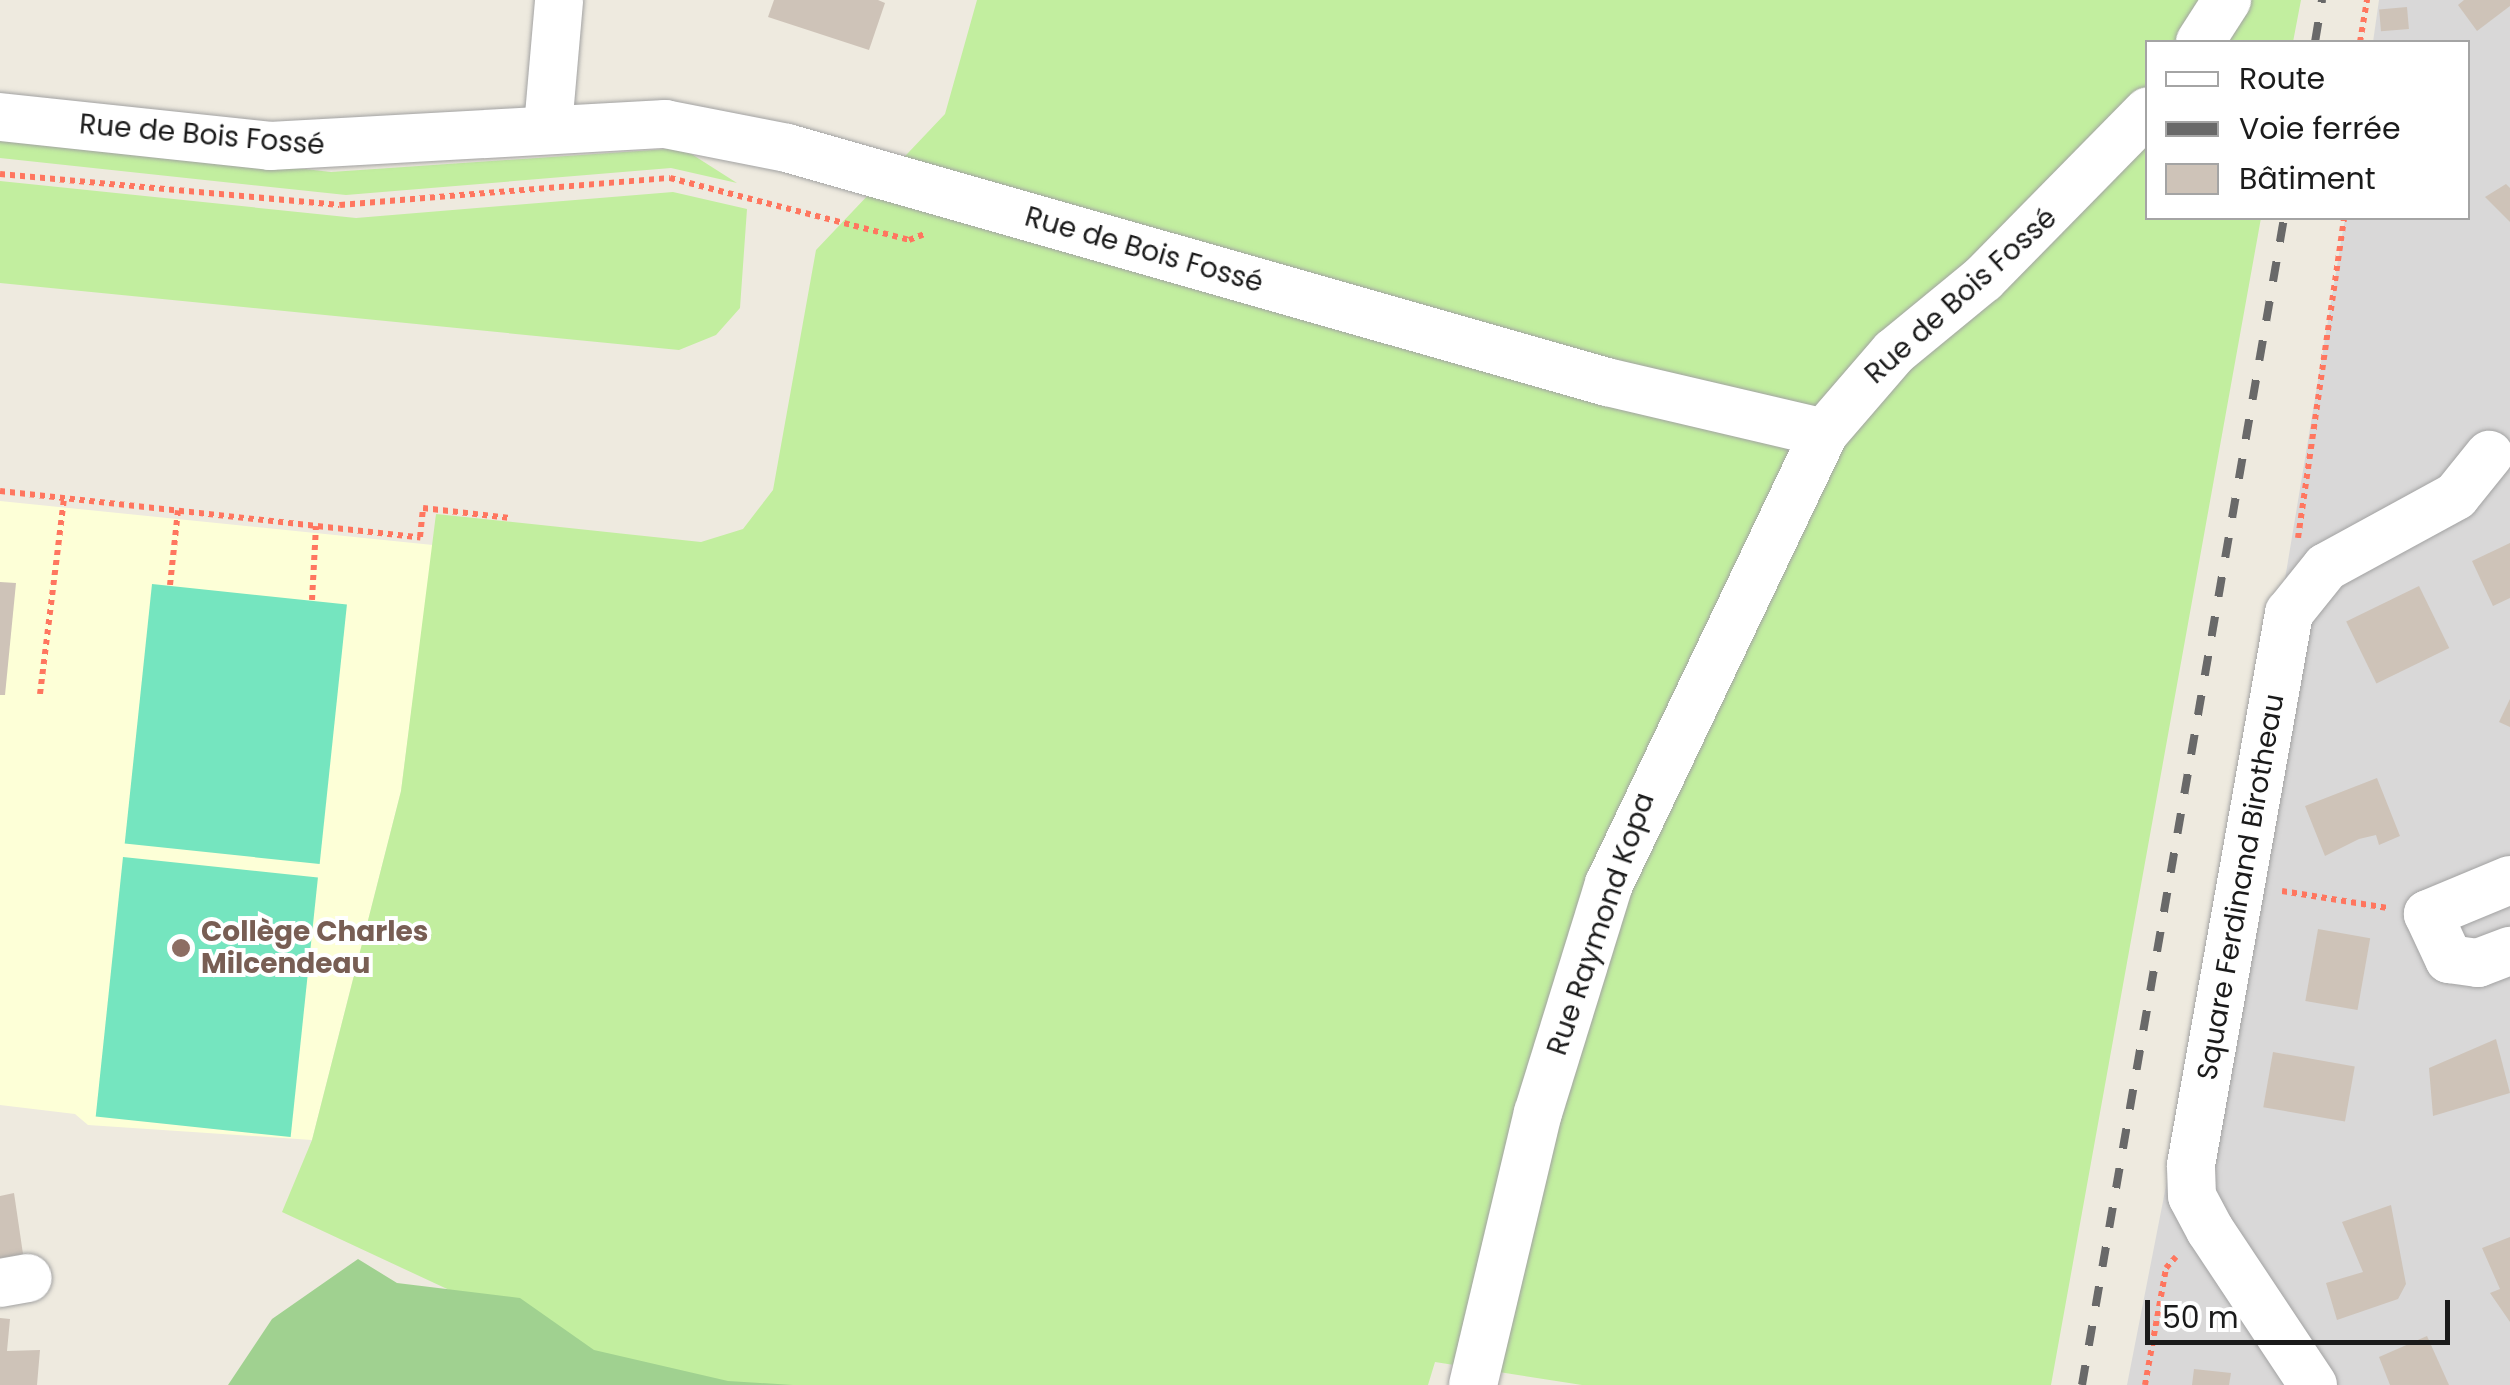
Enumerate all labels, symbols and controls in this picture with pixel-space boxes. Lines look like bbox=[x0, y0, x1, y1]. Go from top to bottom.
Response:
legend bbox=[2145, 40, 2470, 220]
text: Route bbox=[2239, 57, 2325, 100]
text: Voie ferrée bbox=[2239, 107, 2401, 150]
street label: Rue de Bois Fossé bbox=[78, 108, 326, 162]
text: Bâtiment bbox=[2239, 157, 2376, 200]
street label: Rue de Bois Fossé bbox=[1021, 200, 1267, 300]
street label: Rue de Bois Fossé bbox=[1858, 201, 2064, 391]
street label: Square Ferdinand Birotheau bbox=[2190, 691, 2292, 1083]
street label: Rue Raymond Kopa bbox=[1540, 788, 1662, 1060]
place label: Collège Charles Milcendeau bbox=[201, 915, 428, 981]
marker: Collège Charles Milcendeau bbox=[170, 937, 192, 959]
scale bar bbox=[2150, 1280, 2455, 1342]
text: 50 m bbox=[2162, 1296, 2239, 1339]

